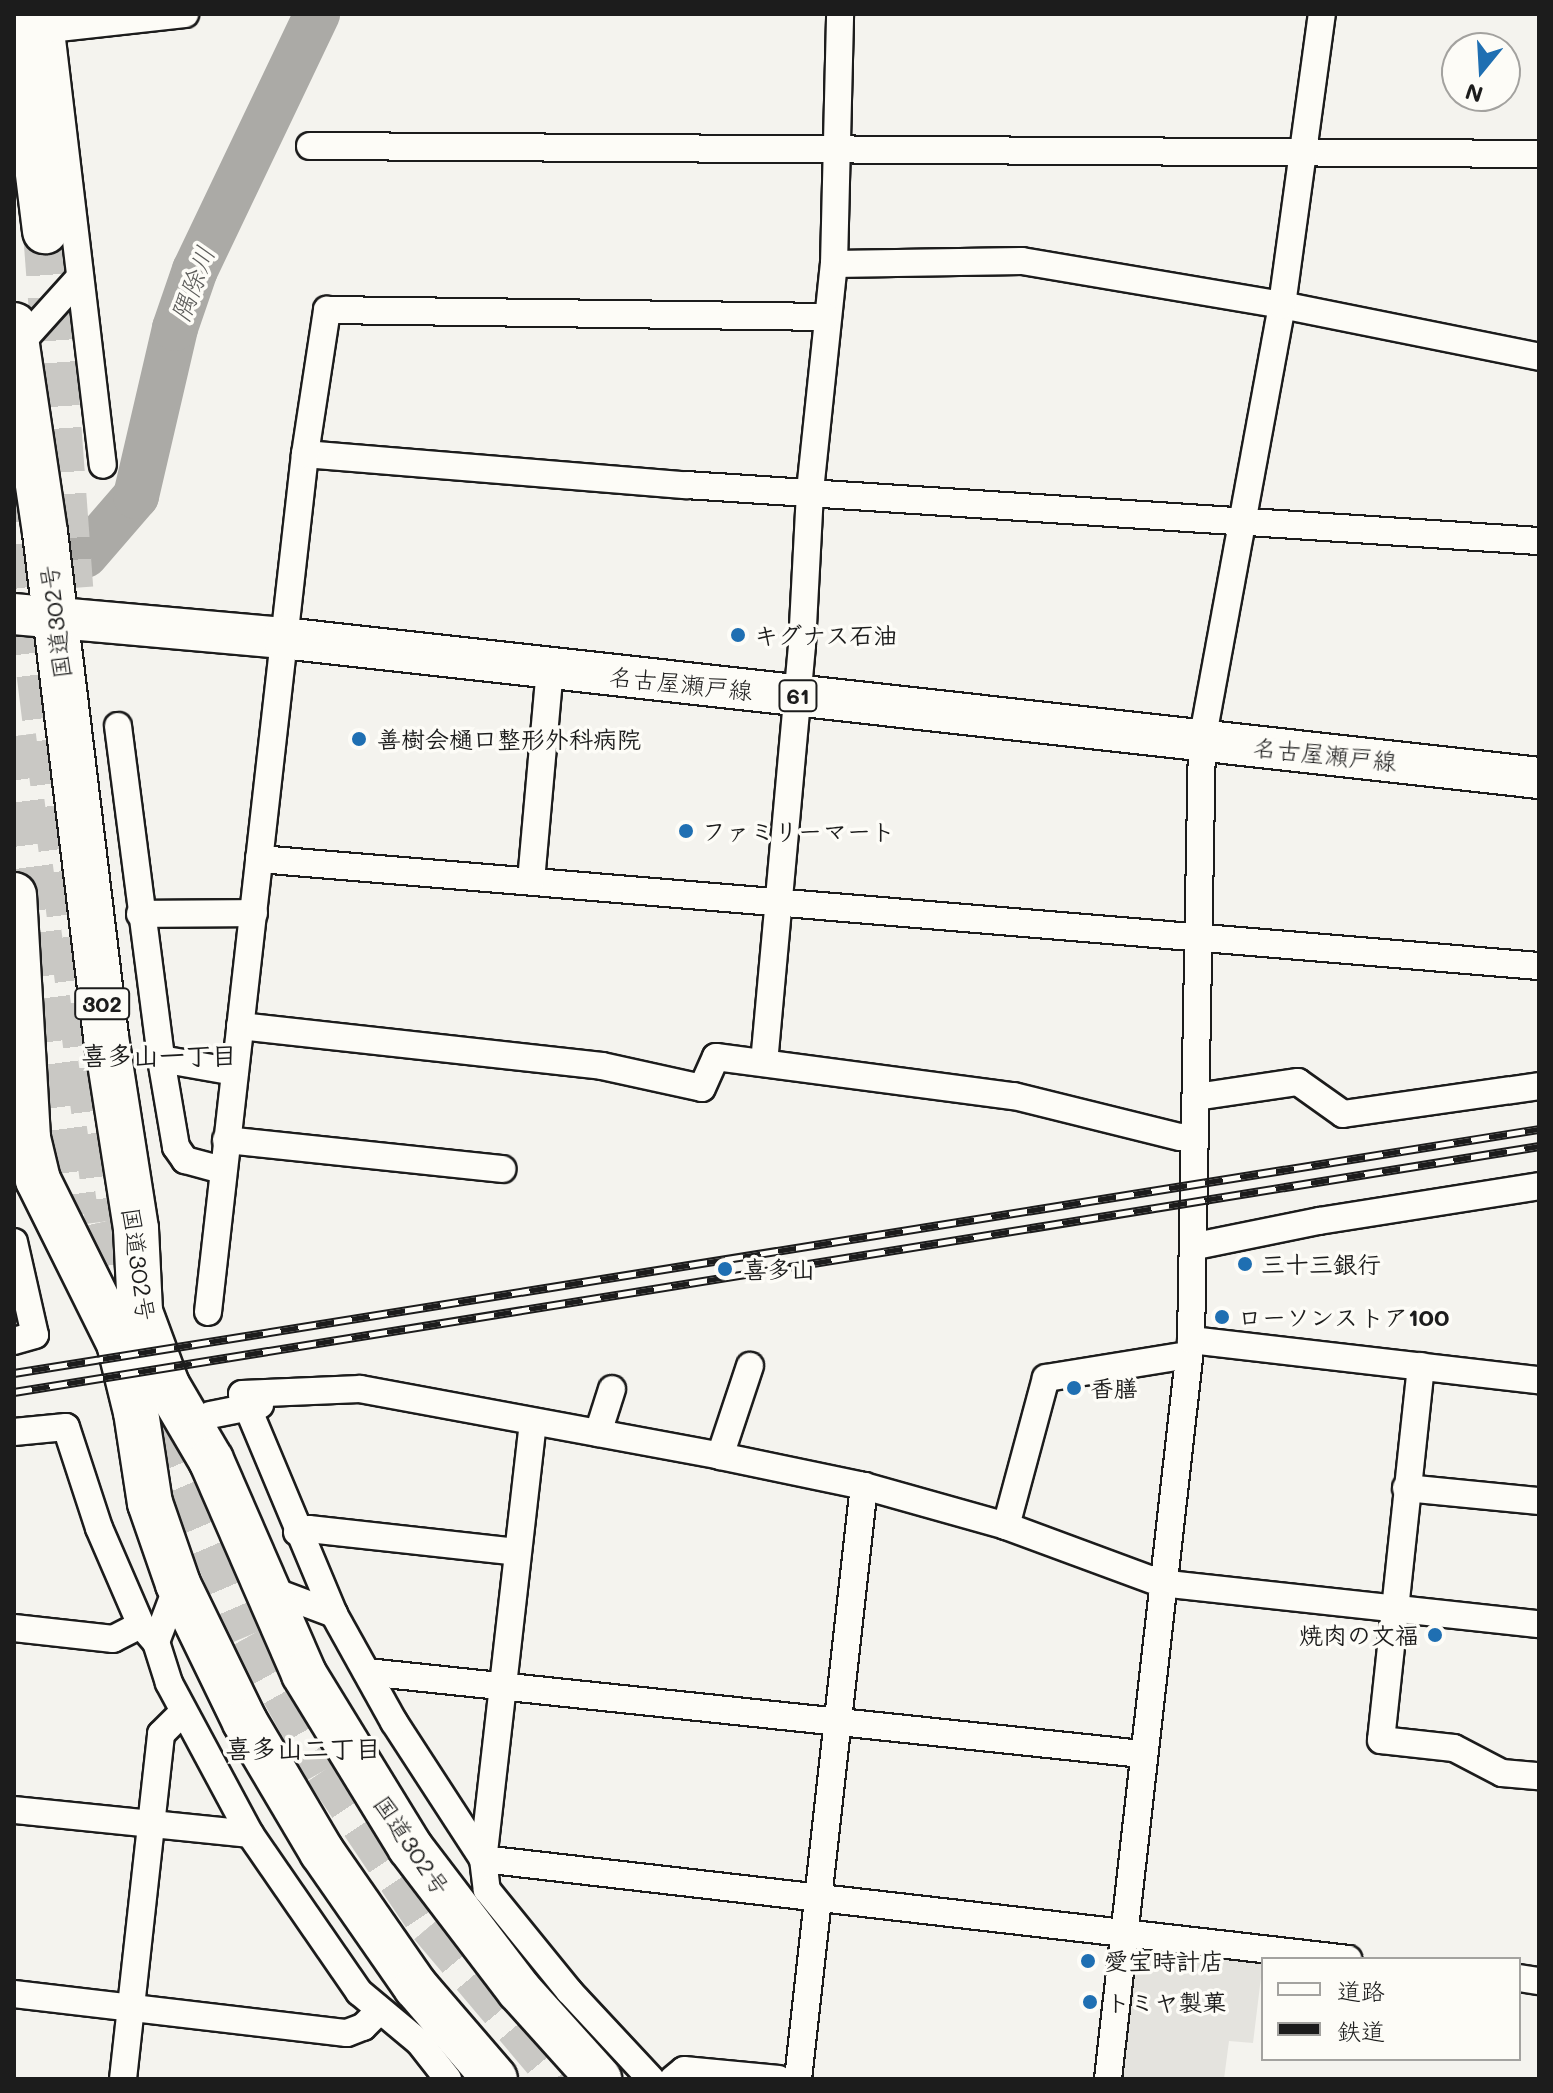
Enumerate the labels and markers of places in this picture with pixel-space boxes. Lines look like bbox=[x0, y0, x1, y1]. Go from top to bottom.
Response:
place label: キグナス石油 bbox=[754, 621, 898, 649]
marker: キグナス石油 bbox=[729, 626, 747, 644]
place label: 善樹会樋口整形外科病院 bbox=[377, 725, 641, 753]
marker: 善樹会樋口整形外科病院 bbox=[348, 728, 370, 750]
place label: ファミリーマート bbox=[702, 817, 894, 845]
marker: ファミリーマート bbox=[677, 822, 695, 840]
place label: 三十三銀行 bbox=[1261, 1250, 1381, 1278]
place label: 喜多山 bbox=[743, 1255, 815, 1283]
marker: 三十三銀行 bbox=[1236, 1255, 1254, 1273]
marker: 喜多山 bbox=[714, 1258, 736, 1280]
place label: ローソンストア100 bbox=[1238, 1303, 1447, 1331]
marker: ローソンストア100 bbox=[1213, 1308, 1231, 1326]
place label: 香膳 bbox=[1090, 1374, 1138, 1402]
marker: 香膳 bbox=[1065, 1379, 1083, 1397]
place label: 焼肉の文福 bbox=[1299, 1621, 1419, 1649]
marker: 焼肉の文福 bbox=[1426, 1626, 1444, 1644]
place label: 愛宝時計店 bbox=[1104, 1947, 1224, 1975]
marker: 愛宝時計店 bbox=[1079, 1952, 1097, 1970]
place label: トミヤ製菓 bbox=[1106, 1988, 1226, 2016]
marker: トミヤ製菓 bbox=[1081, 1993, 1099, 2011]

